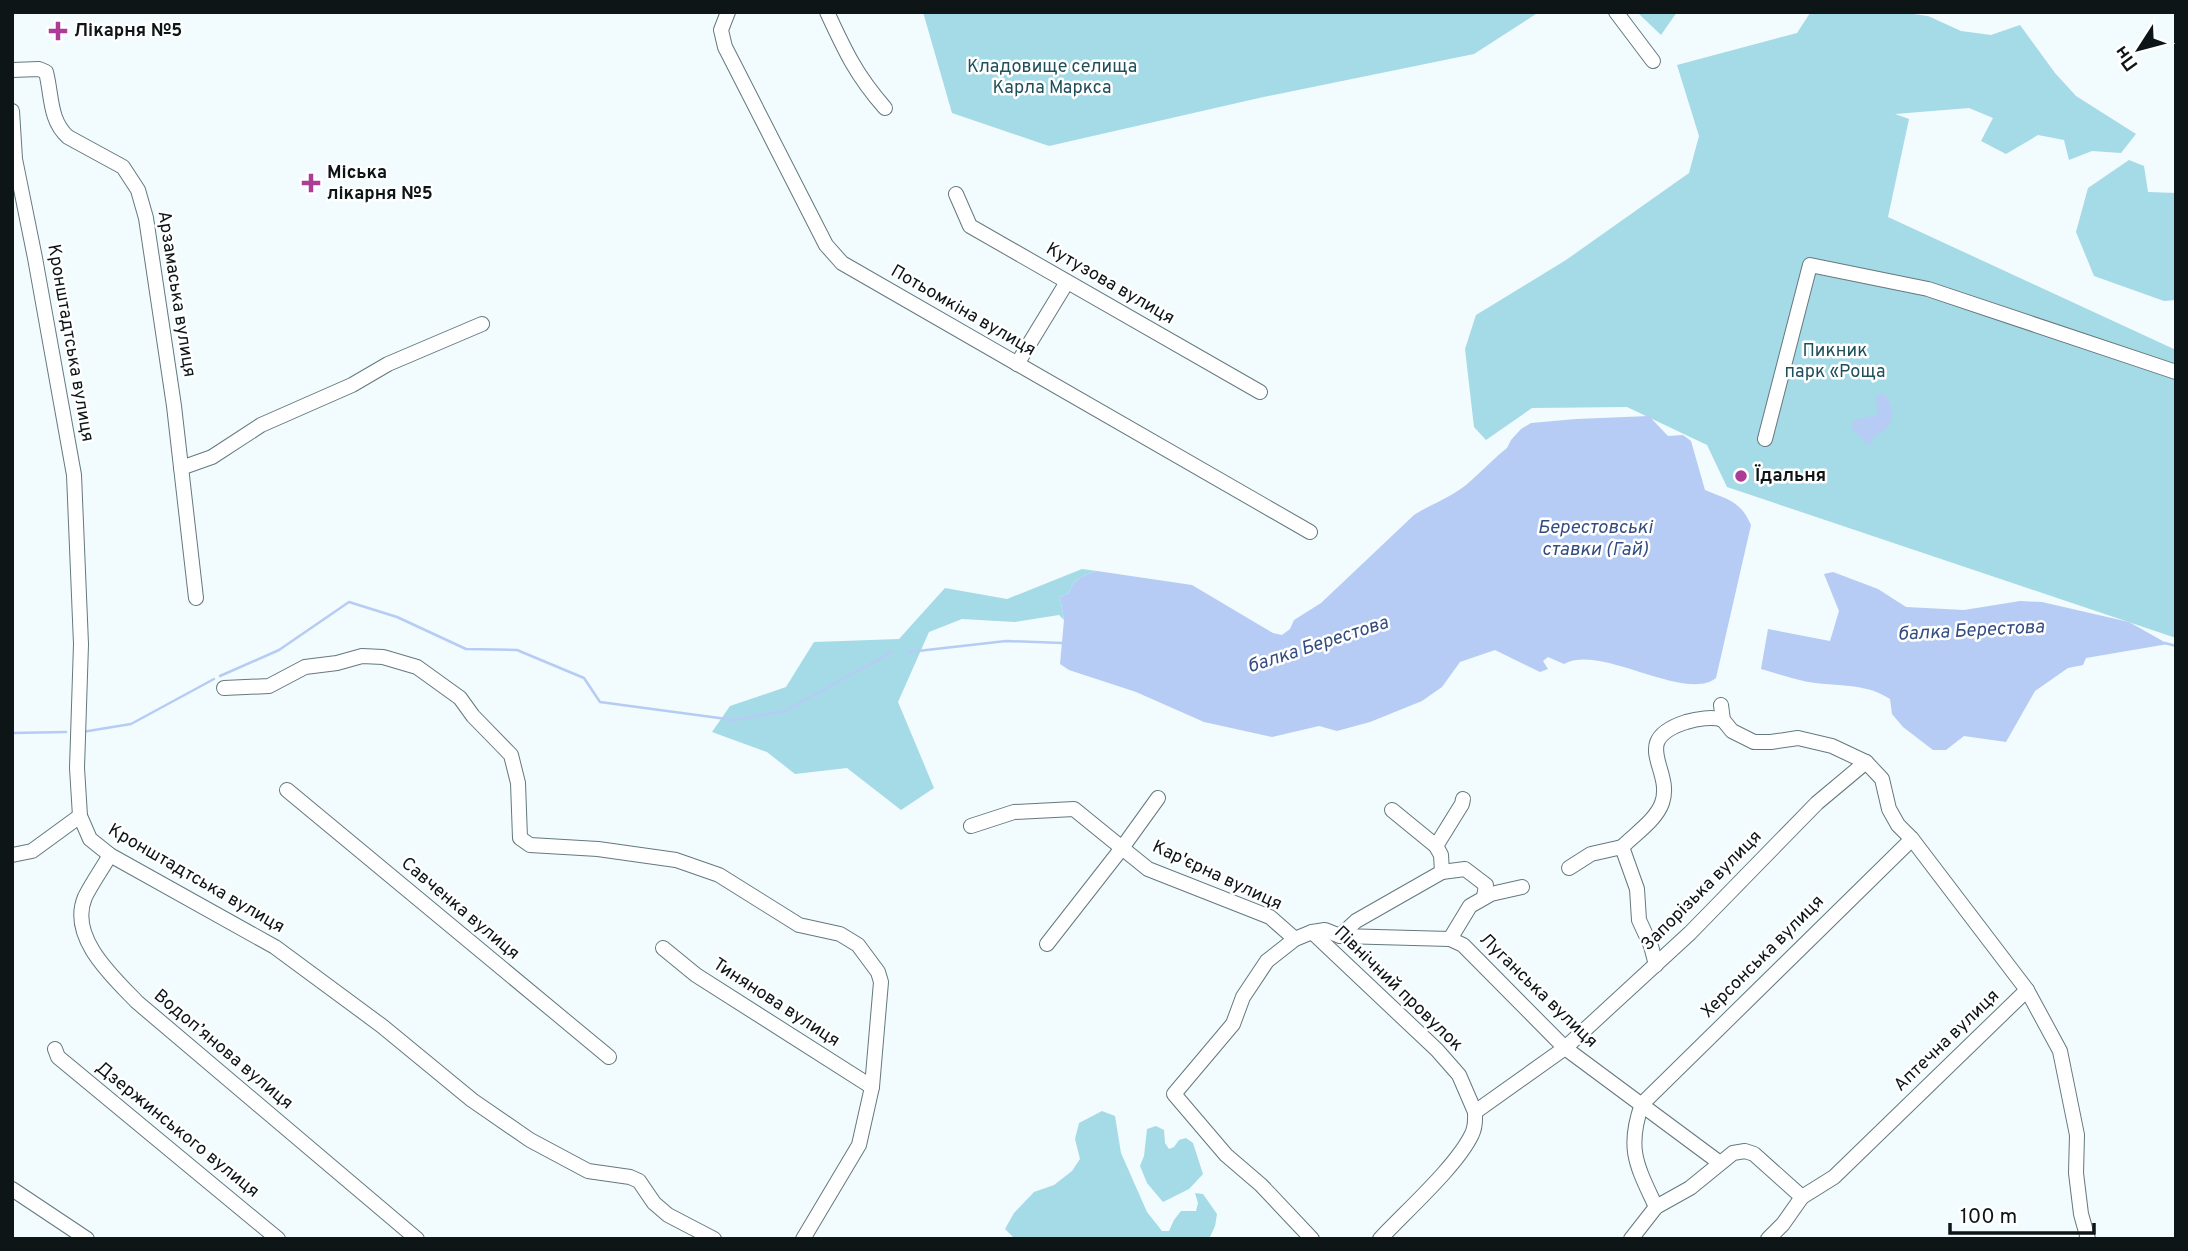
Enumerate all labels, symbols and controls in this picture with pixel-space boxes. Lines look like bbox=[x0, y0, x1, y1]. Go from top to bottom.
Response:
north arrow bbox=[2104, 14, 2174, 84]
place label: Лікарня №5 bbox=[74, 20, 182, 43]
marker: Лікарня №5 bbox=[48, 21, 68, 41]
text: Пн bbox=[2110, 40, 2144, 75]
park label: Кладовище селища Карла Маркса bbox=[967, 56, 1137, 100]
place label: Міська лікарня №5 bbox=[327, 162, 433, 206]
marker: Міська лікарня №5 bbox=[301, 173, 321, 193]
street label: Арзамаська вулиця bbox=[151, 209, 201, 379]
street label: Кутузова вулиця bbox=[1042, 238, 1178, 330]
street label: Кронштадтська вулиця bbox=[41, 242, 99, 444]
street label: Потьомкіна вулиця bbox=[886, 260, 1040, 362]
park label: Пикник парк «Роща bbox=[1785, 340, 1885, 384]
place label: Їдальня bbox=[1754, 464, 1826, 488]
marker: Їдальня bbox=[1733, 468, 1749, 484]
water label: Берестовські ставки (Гай) bbox=[1538, 516, 1654, 562]
water label: балка Берестова bbox=[1245, 611, 1392, 679]
water label: балка Берестова bbox=[1897, 615, 2045, 647]
street label: Кронштадтська вулиця bbox=[104, 819, 288, 939]
street label: Запорізька вулиця bbox=[1637, 826, 1767, 956]
street label: Кар'єрна вулиця bbox=[1148, 836, 1286, 916]
street label: Савченка вулиця bbox=[396, 853, 524, 965]
street label: Херсонська вулиця bbox=[1697, 891, 1829, 1023]
street label: Північний провулок bbox=[1329, 921, 1467, 1057]
street label: Луганська вулиця bbox=[1474, 929, 1602, 1053]
street label: Тинянова вулиця bbox=[708, 953, 844, 1053]
street label: Водоп’янова вулиця bbox=[148, 985, 298, 1115]
street label: Аптечна вулиця bbox=[1889, 985, 2005, 1097]
street label: Дзержинського вулиця bbox=[90, 1057, 264, 1203]
scale bar bbox=[1950, 1192, 2094, 1236]
text: 100 m bbox=[1960, 1204, 2017, 1231]

